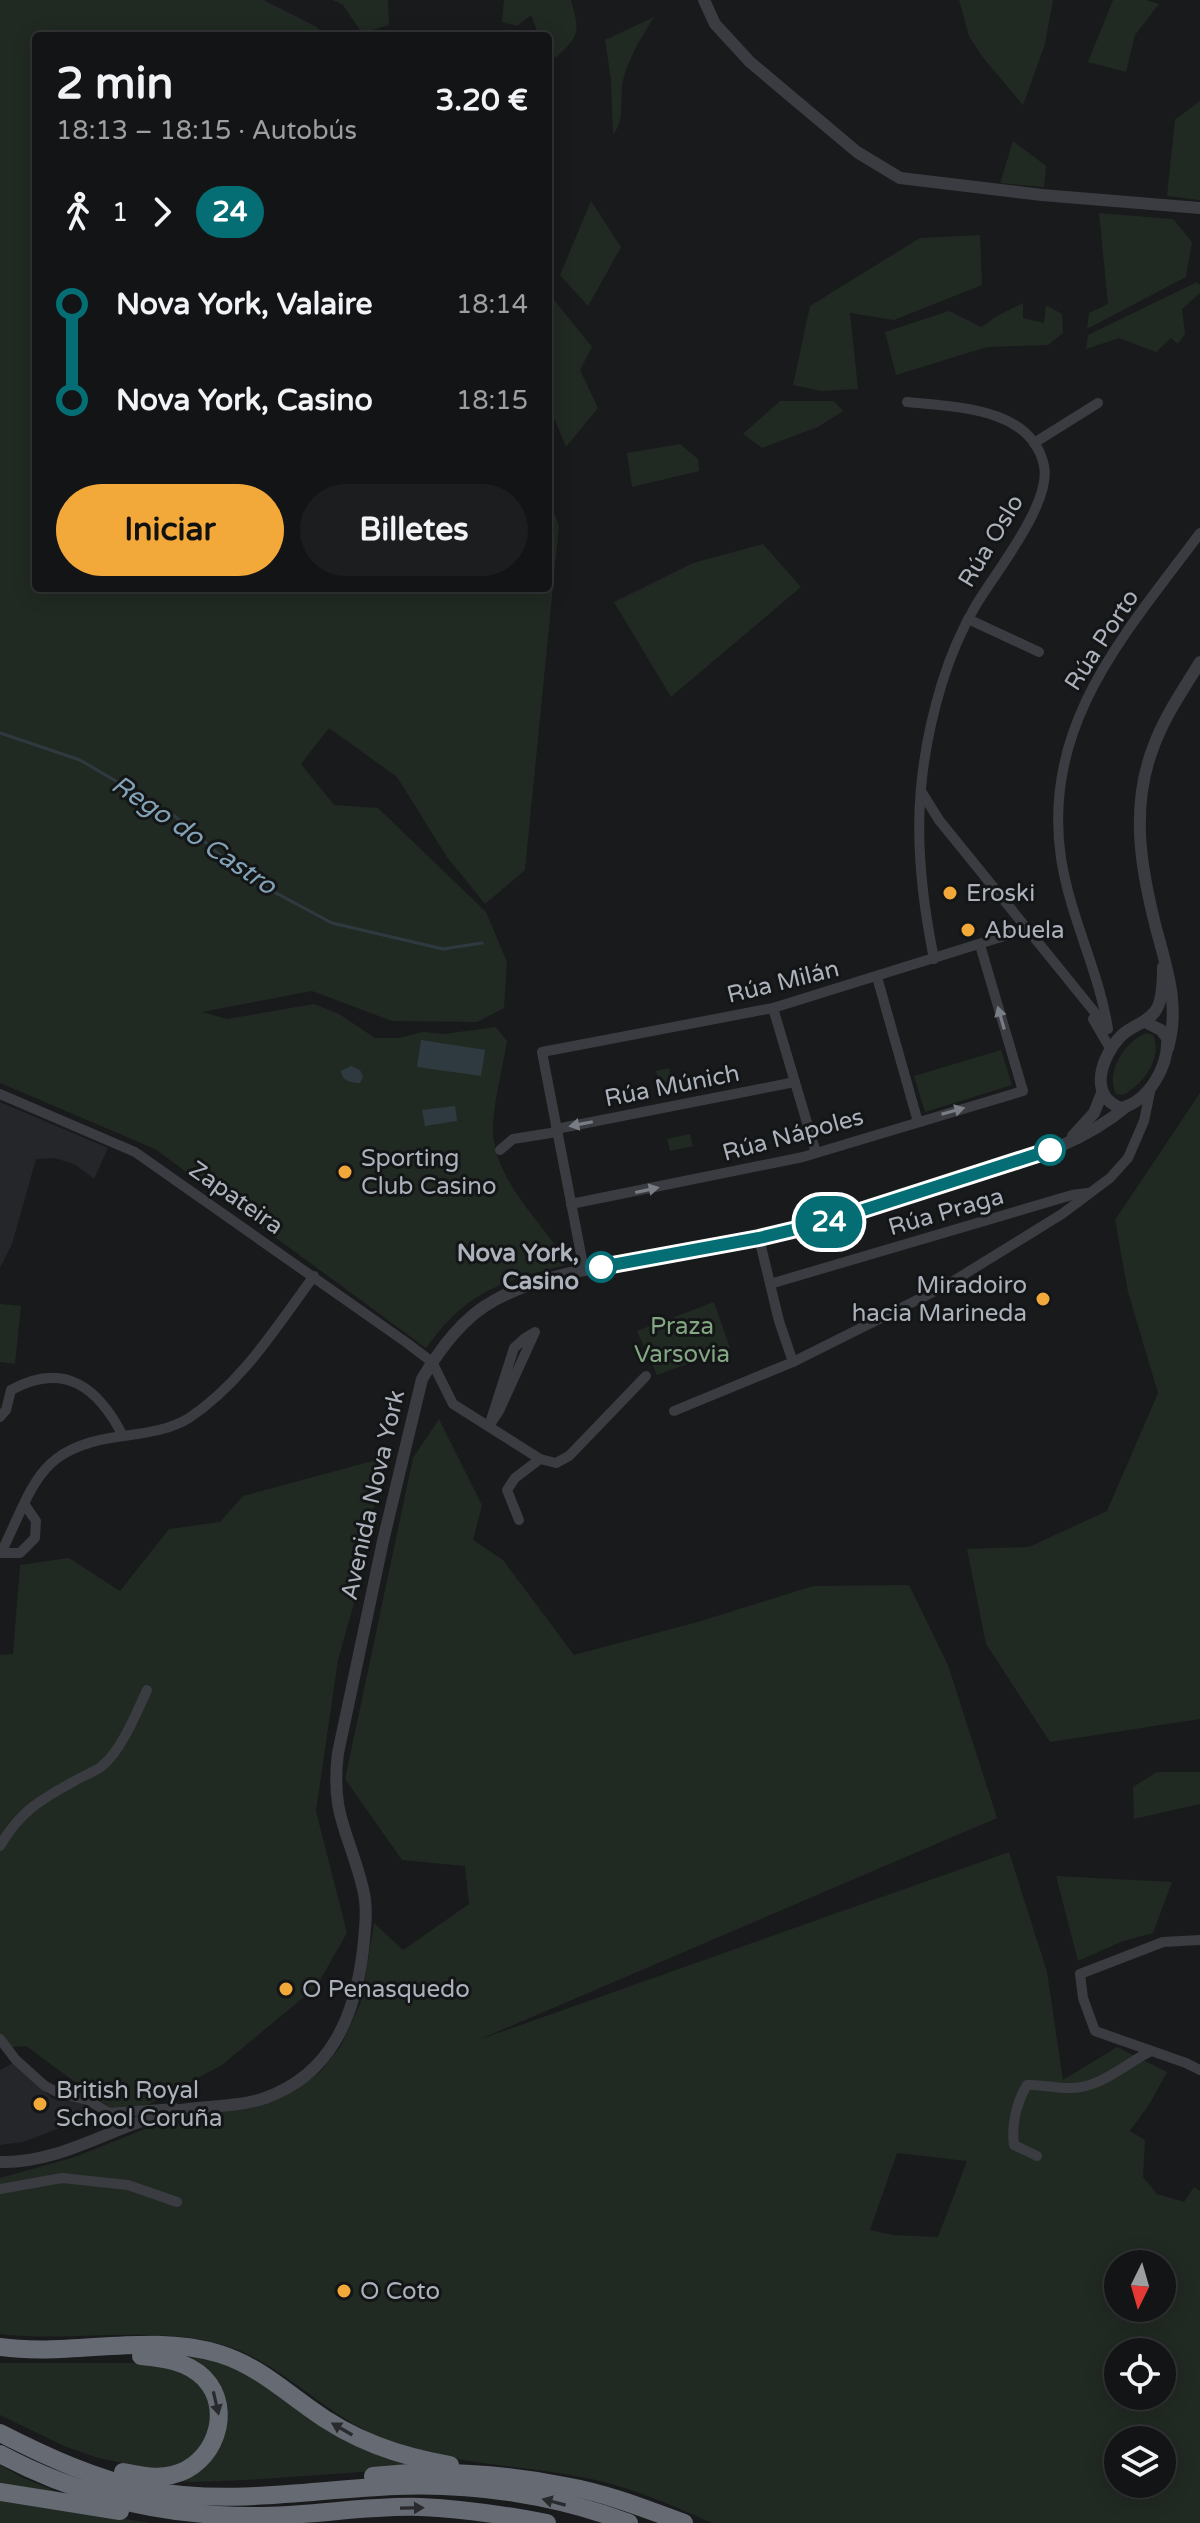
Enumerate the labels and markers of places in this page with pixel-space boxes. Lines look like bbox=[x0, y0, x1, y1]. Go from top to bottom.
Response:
place label: Eroski bbox=[966, 879, 1035, 908]
marker: Eroski bbox=[941, 884, 959, 902]
place label: Abuela bbox=[984, 916, 1065, 945]
marker: Abuela bbox=[959, 921, 977, 939]
unlabelled marker bbox=[1035, 1135, 1065, 1165]
place label: Sporting Club Casino bbox=[361, 1144, 497, 1201]
marker: Sporting Club Casino bbox=[336, 1163, 354, 1181]
place label: Nova York, Casino bbox=[457, 1239, 579, 1296]
marker: Nova York, Casino bbox=[586, 1252, 616, 1282]
place label: Miradoiro hacia Marineda bbox=[852, 1271, 1027, 1328]
marker: Miradoiro hacia Marineda bbox=[1034, 1290, 1052, 1308]
place label: O Penasquedo bbox=[302, 1975, 470, 2004]
marker: O Penasquedo bbox=[277, 1980, 295, 1998]
place label: British Royal School Coruña bbox=[56, 2076, 222, 2133]
marker: British Royal School Coruña bbox=[31, 2095, 49, 2113]
place label: O Coto bbox=[360, 2277, 440, 2306]
marker: O Coto bbox=[335, 2282, 353, 2300]

